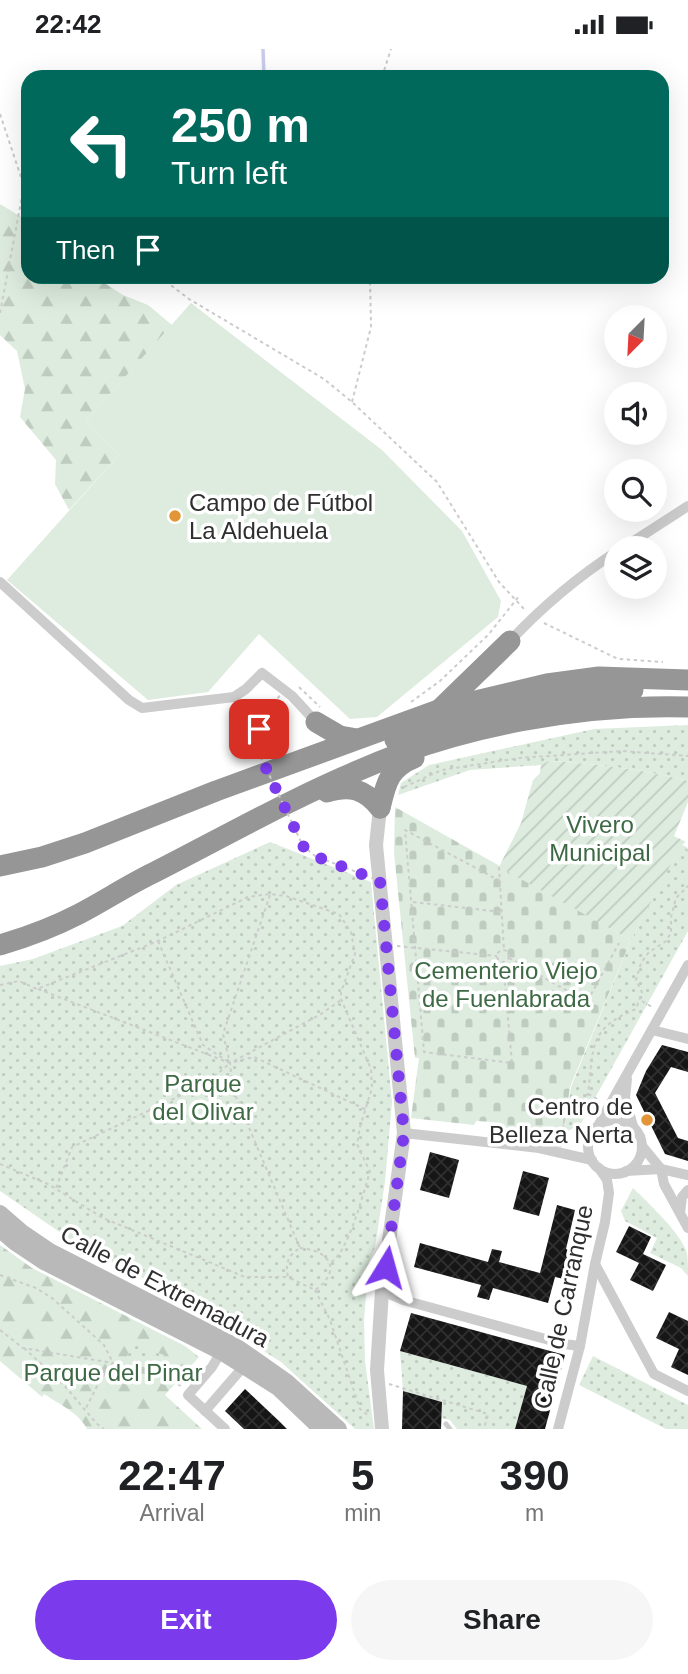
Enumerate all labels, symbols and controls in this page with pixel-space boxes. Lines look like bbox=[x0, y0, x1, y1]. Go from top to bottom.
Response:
text: 22:42 bbox=[35, 9, 102, 39]
icon: left bbox=[56, 98, 147, 189]
text: 250 m bbox=[171, 98, 310, 152]
text: Turn left bbox=[171, 155, 287, 191]
icon: arrive bbox=[129, 231, 167, 269]
text: Then bbox=[56, 235, 115, 265]
north arrow bbox=[604, 305, 667, 367]
map controls bbox=[604, 305, 667, 599]
button: sound bbox=[604, 382, 667, 445]
button: search bbox=[604, 459, 667, 522]
place label: Campo de Fútbol La Aldehuela bbox=[189, 489, 373, 544]
marker: Campo de Fútbol La Aldehuela bbox=[167, 508, 183, 524]
button: layers bbox=[604, 536, 667, 599]
pin bbox=[229, 699, 289, 759]
icon: arrive bbox=[240, 710, 278, 748]
park label: Vivero Municipal bbox=[549, 811, 651, 866]
park label: Cementerio Viejo de Fuenlabrada bbox=[414, 957, 598, 1012]
park label: Parque del Olivar bbox=[152, 1070, 254, 1125]
place label: Centro de Belleza Nerta bbox=[489, 1093, 634, 1148]
marker: Centro de Belleza Nerta bbox=[639, 1112, 655, 1128]
street label: Calle de Carranque bbox=[528, 1202, 598, 1412]
street label: Calle de Extremadura bbox=[56, 1220, 274, 1353]
position arrow bbox=[349, 1230, 423, 1304]
park label: Parque del Pinar bbox=[24, 1359, 202, 1386]
text: 22:47 bbox=[118, 1452, 226, 1499]
text: 5 bbox=[351, 1452, 374, 1499]
text: 390 bbox=[500, 1452, 570, 1499]
text: Arrival bbox=[139, 1500, 205, 1526]
text: min bbox=[344, 1500, 381, 1526]
text: m bbox=[525, 1500, 544, 1526]
button: Exit bbox=[35, 1580, 337, 1660]
button: Share bbox=[351, 1580, 653, 1660]

